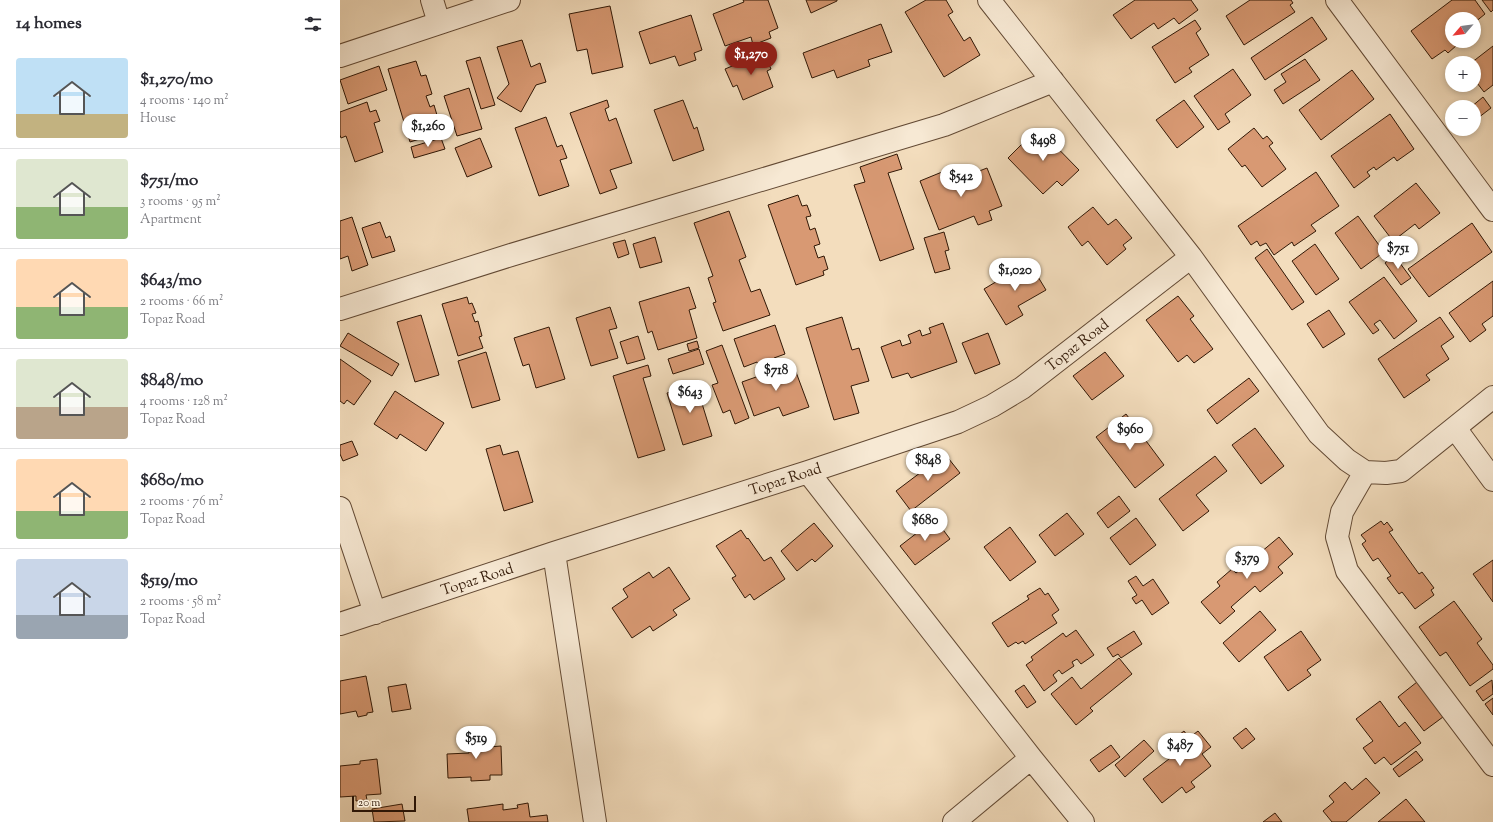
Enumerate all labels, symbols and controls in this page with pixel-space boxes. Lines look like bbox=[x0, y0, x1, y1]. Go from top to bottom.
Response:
text: 14 homes bbox=[16, 12, 82, 36]
north arrow bbox=[1445, 12, 1481, 48]
map controls bbox=[1445, 12, 1481, 136]
icon: filters bbox=[302, 13, 324, 35]
pin: $1,270 bbox=[718, 42, 784, 76]
text: $1,270 bbox=[734, 46, 768, 64]
button: + bbox=[1445, 56, 1481, 92]
text: $1,270/mo bbox=[140, 68, 213, 92]
icon: home bbox=[48, 74, 96, 122]
text: 4 rooms · 140 m² bbox=[140, 92, 229, 110]
button: − bbox=[1445, 100, 1481, 136]
text: House bbox=[140, 110, 176, 128]
pin: $1,260 bbox=[395, 114, 461, 148]
text: $1,260 bbox=[411, 118, 445, 136]
pin: $498 bbox=[1019, 128, 1067, 162]
text: $498 bbox=[1030, 132, 1056, 150]
pin: $542 bbox=[937, 164, 985, 198]
text: $542 bbox=[949, 168, 973, 186]
text: $751/mo bbox=[140, 169, 198, 193]
icon: home bbox=[48, 175, 96, 223]
text: 3 rooms · 95 m² bbox=[140, 193, 221, 211]
text: Apartment bbox=[140, 211, 201, 229]
pin: $751 bbox=[1374, 236, 1422, 270]
text: $751 bbox=[1387, 240, 1409, 258]
pin: $1,020 bbox=[982, 258, 1048, 292]
text: $1,020 bbox=[998, 262, 1032, 280]
text: $643/mo bbox=[140, 269, 202, 293]
icon: home bbox=[48, 275, 96, 323]
text: 2 rooms · 66 m² bbox=[140, 293, 223, 311]
text: Topaz Road bbox=[140, 311, 205, 329]
street label: Topaz Road bbox=[1042, 314, 1114, 378]
pin: $718 bbox=[752, 358, 800, 392]
text: $718 bbox=[764, 362, 788, 380]
text: $848/mo bbox=[140, 369, 203, 393]
icon: home bbox=[48, 375, 96, 423]
pin: $643 bbox=[666, 380, 714, 414]
text: $643 bbox=[678, 384, 702, 402]
text: 4 rooms · 128 m² bbox=[140, 393, 228, 411]
text: Topaz Road bbox=[140, 411, 205, 429]
pin: $960 bbox=[1106, 417, 1154, 451]
text: $960 bbox=[1117, 421, 1143, 439]
pin: $848 bbox=[904, 448, 952, 482]
text: $848 bbox=[915, 452, 941, 470]
street label: Topaz Road bbox=[747, 459, 825, 502]
text: $680/mo bbox=[140, 469, 204, 493]
icon: home bbox=[48, 475, 96, 523]
text: 2 rooms · 76 m² bbox=[140, 493, 224, 511]
pin: $680 bbox=[901, 508, 949, 542]
text: Topaz Road bbox=[140, 511, 205, 529]
text: $680 bbox=[912, 512, 938, 530]
pin: $379 bbox=[1223, 546, 1271, 580]
text: $379 bbox=[1235, 550, 1259, 568]
street label: Topaz Road bbox=[439, 559, 517, 602]
text: $519/mo bbox=[140, 569, 198, 593]
icon: home bbox=[48, 575, 96, 623]
text: 2 rooms · 58 m² bbox=[140, 593, 221, 611]
text: Topaz Road bbox=[140, 611, 205, 629]
pin: $519 bbox=[452, 726, 500, 760]
text: $519 bbox=[465, 730, 487, 748]
pin: $487 bbox=[1156, 733, 1204, 767]
text: $487 bbox=[1167, 737, 1193, 755]
scale bar bbox=[352, 794, 416, 813]
text: 20 m bbox=[358, 795, 380, 811]

